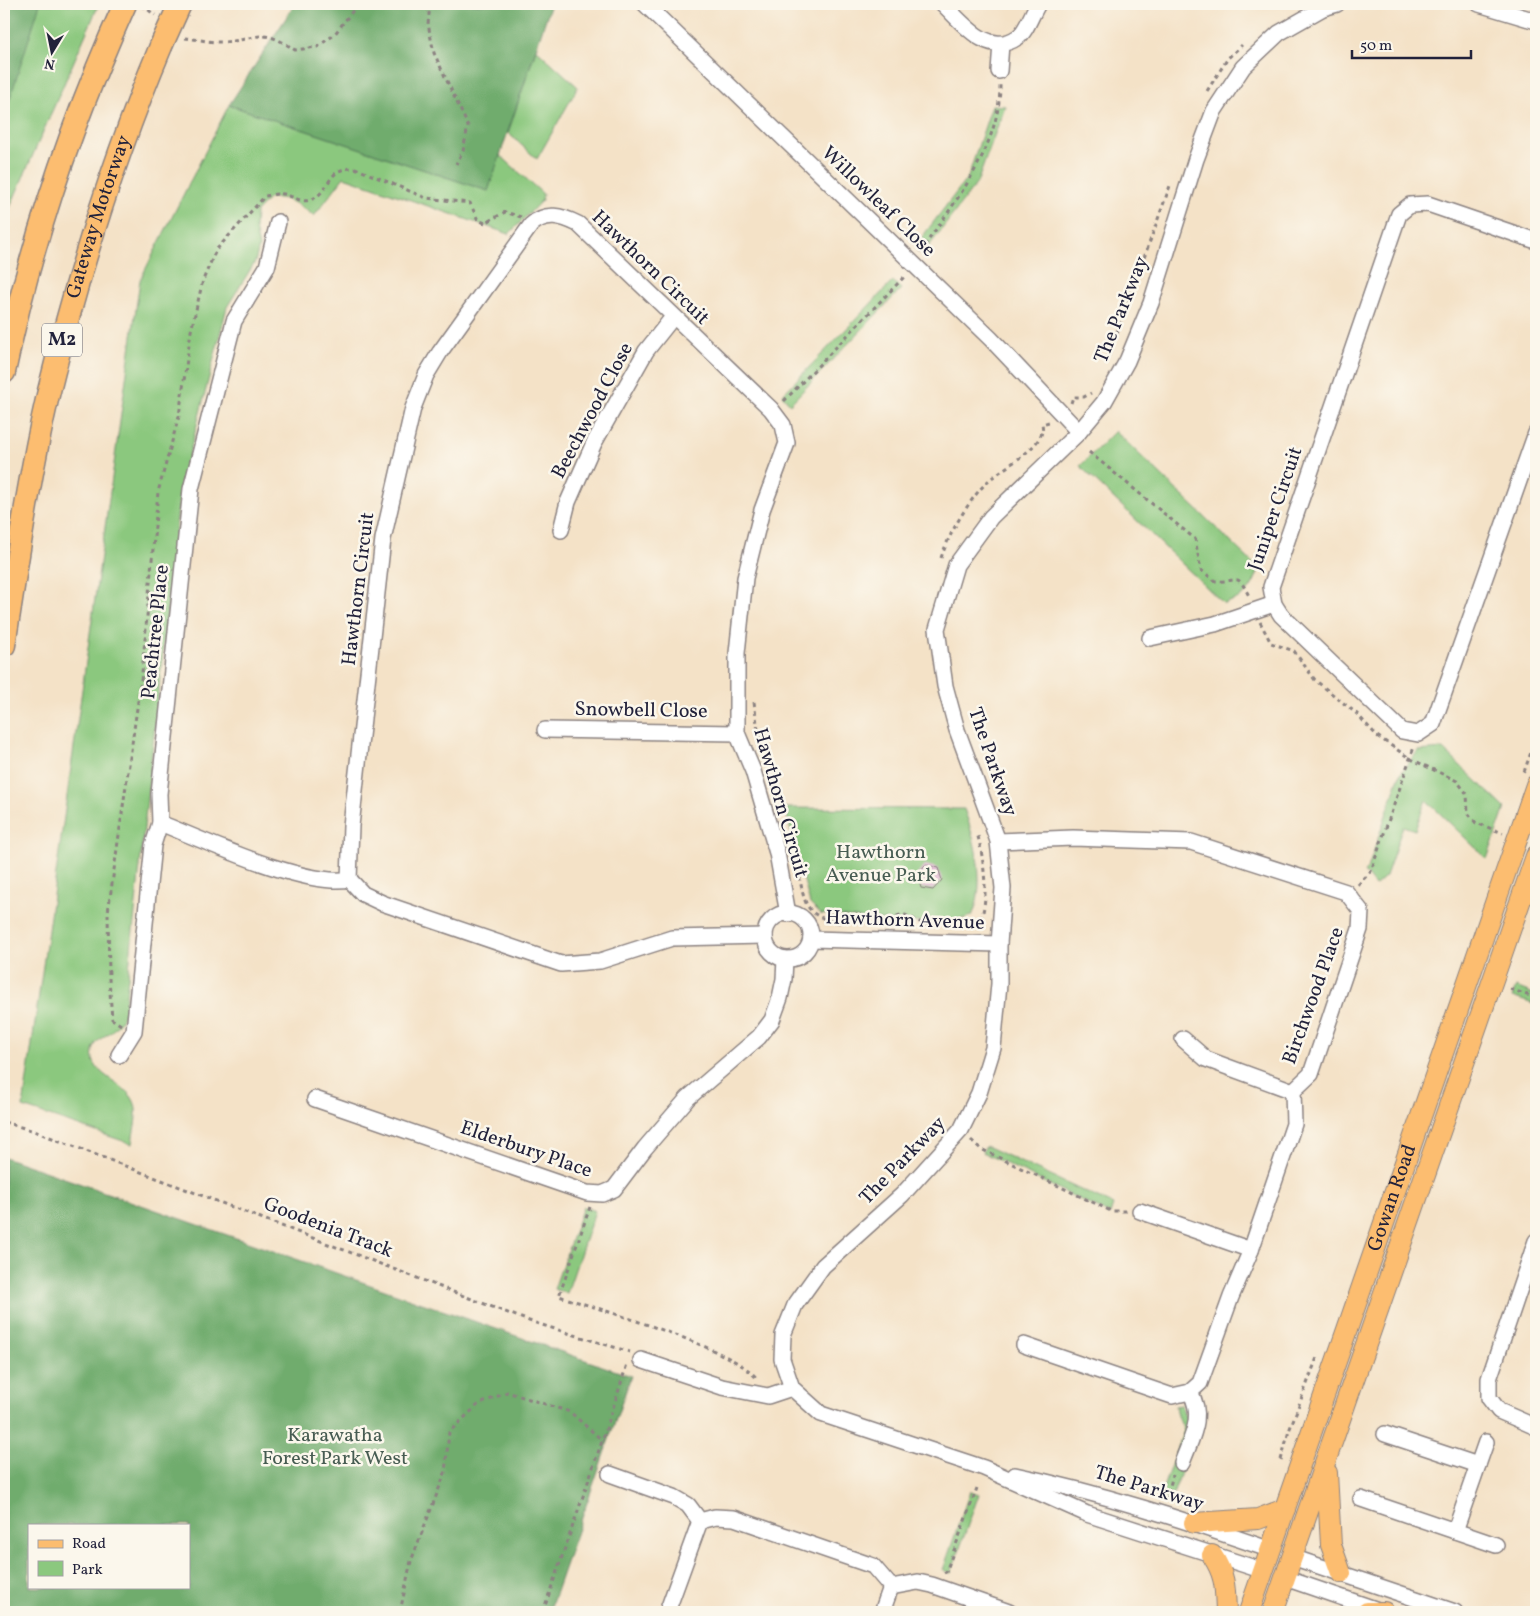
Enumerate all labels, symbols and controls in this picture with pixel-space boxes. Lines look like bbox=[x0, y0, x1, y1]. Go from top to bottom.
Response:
north arrow bbox=[28, 28, 78, 78]
scale bar bbox=[1352, 28, 1471, 60]
text: 50 m bbox=[1360, 36, 1392, 57]
text: N bbox=[43, 53, 57, 74]
street label: Gateway Motorway bbox=[60, 132, 139, 302]
street label: Willowleaf Close bbox=[815, 140, 941, 264]
street label: Hawthorn Circuit bbox=[585, 204, 715, 332]
street label: The Parkway bbox=[1088, 252, 1156, 368]
road number: M2 bbox=[42, 324, 82, 356]
street label: Beechwood Close bbox=[545, 338, 641, 484]
street label: Juniper Circuit bbox=[1242, 443, 1310, 575]
street label: Hawthorn Circuit bbox=[336, 511, 382, 667]
street label: Peachtree Place bbox=[135, 563, 177, 701]
street label: Snowbell Close bbox=[574, 696, 708, 726]
street label: The Parkway bbox=[960, 704, 1024, 820]
street label: Hawthorn Circuit bbox=[745, 725, 815, 881]
park label: Hawthorn Avenue Park bbox=[826, 839, 936, 890]
street label: Hawthorn Avenue bbox=[825, 904, 985, 938]
street label: Birchwood Place bbox=[1276, 923, 1352, 1069]
street label: The Parkway bbox=[854, 1110, 953, 1211]
street label: Elderbury Place bbox=[456, 1114, 596, 1186]
street label: Gowan Road bbox=[1361, 1141, 1424, 1256]
street label: Goodenia Track bbox=[259, 1190, 397, 1266]
park label: Karawatha Forest Park West bbox=[262, 1422, 408, 1473]
street label: The Parkway bbox=[1091, 1459, 1207, 1519]
legend bbox=[28, 1524, 190, 1588]
text: Road bbox=[72, 1534, 106, 1555]
text: Park bbox=[72, 1560, 103, 1581]

